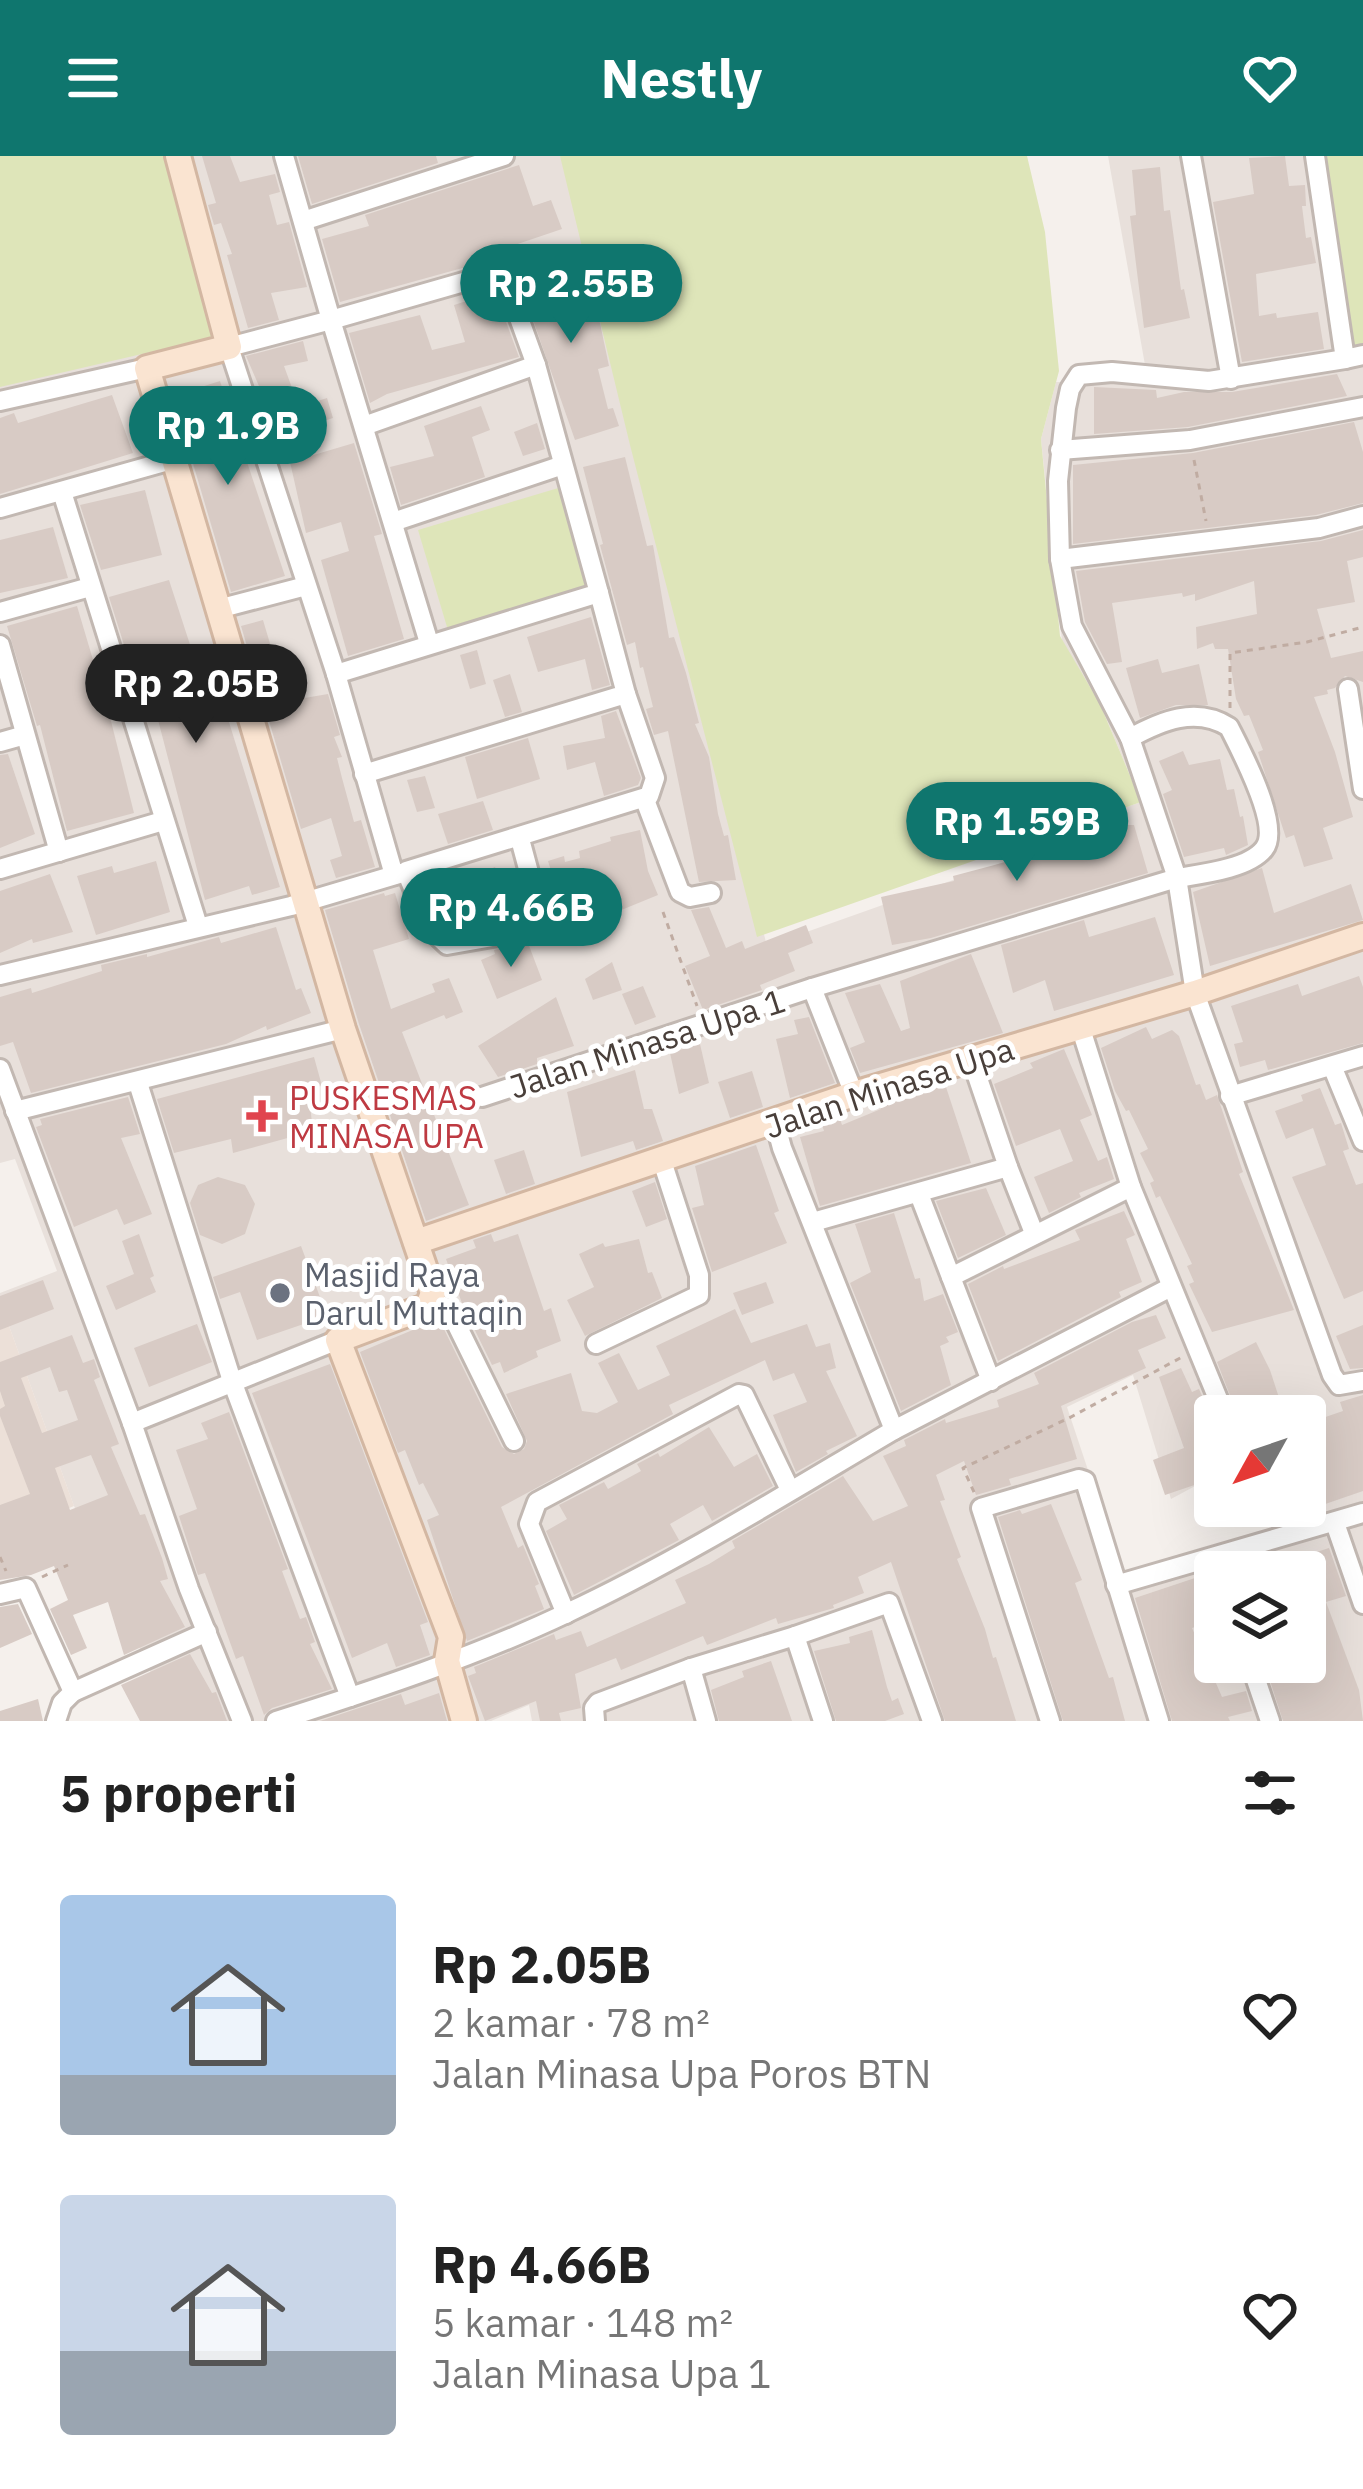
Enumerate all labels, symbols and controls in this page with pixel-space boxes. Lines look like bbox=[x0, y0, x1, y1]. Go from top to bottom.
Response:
text: Nestly bbox=[601, 43, 762, 113]
icon: menu bbox=[60, 45, 126, 111]
icon: heart bbox=[1237, 45, 1303, 111]
pin: Rp 2.55B bbox=[447, 244, 695, 346]
text: Rp 2.55B bbox=[487, 257, 655, 308]
pin: Rp 1.9B bbox=[117, 386, 339, 488]
text: Rp 1.9B bbox=[156, 399, 300, 450]
pin: Rp 2.05B bbox=[72, 644, 320, 746]
text: Rp 2.05B bbox=[112, 657, 280, 708]
pin: Rp 1.59B bbox=[893, 782, 1141, 884]
text: Rp 1.59B bbox=[933, 795, 1101, 846]
pin: Rp 4.66B bbox=[387, 868, 635, 970]
text: Rp 4.66B bbox=[427, 881, 595, 932]
street label: Jalan Minasa Upa 1 bbox=[504, 978, 790, 1108]
street label: Jalan Minasa Upa bbox=[759, 1026, 1019, 1148]
place label: PUSKESMAS MINASA UPA bbox=[289, 1076, 484, 1157]
marker: PUSKESMAS MINASA UPA bbox=[246, 1100, 278, 1132]
place label: Masjid Raya Darul Muttaqin bbox=[304, 1253, 524, 1334]
marker: Masjid Raya Darul Muttaqin bbox=[267, 1280, 293, 1306]
north arrow bbox=[1194, 1395, 1326, 1527]
map controls bbox=[1194, 1395, 1326, 1683]
button: layers bbox=[1194, 1551, 1326, 1683]
text: 5 properti bbox=[60, 1760, 297, 1826]
icon: filters bbox=[1237, 1760, 1303, 1826]
text: Rp 2.05B bbox=[432, 1931, 651, 1997]
icon: home bbox=[156, 1943, 300, 2087]
icon: heart bbox=[1237, 1982, 1303, 2048]
text: 2 kamar · 78 m² bbox=[432, 1997, 710, 2048]
text: Jalan Minasa Upa Poros BTN bbox=[432, 2048, 931, 2099]
text: Rp 4.66B bbox=[432, 2231, 651, 2297]
icon: home bbox=[156, 2243, 300, 2387]
icon: heart bbox=[1237, 2282, 1303, 2348]
text: 5 kamar · 148 m² bbox=[432, 2297, 733, 2348]
text: Jalan Minasa Upa 1 bbox=[432, 2348, 771, 2399]

